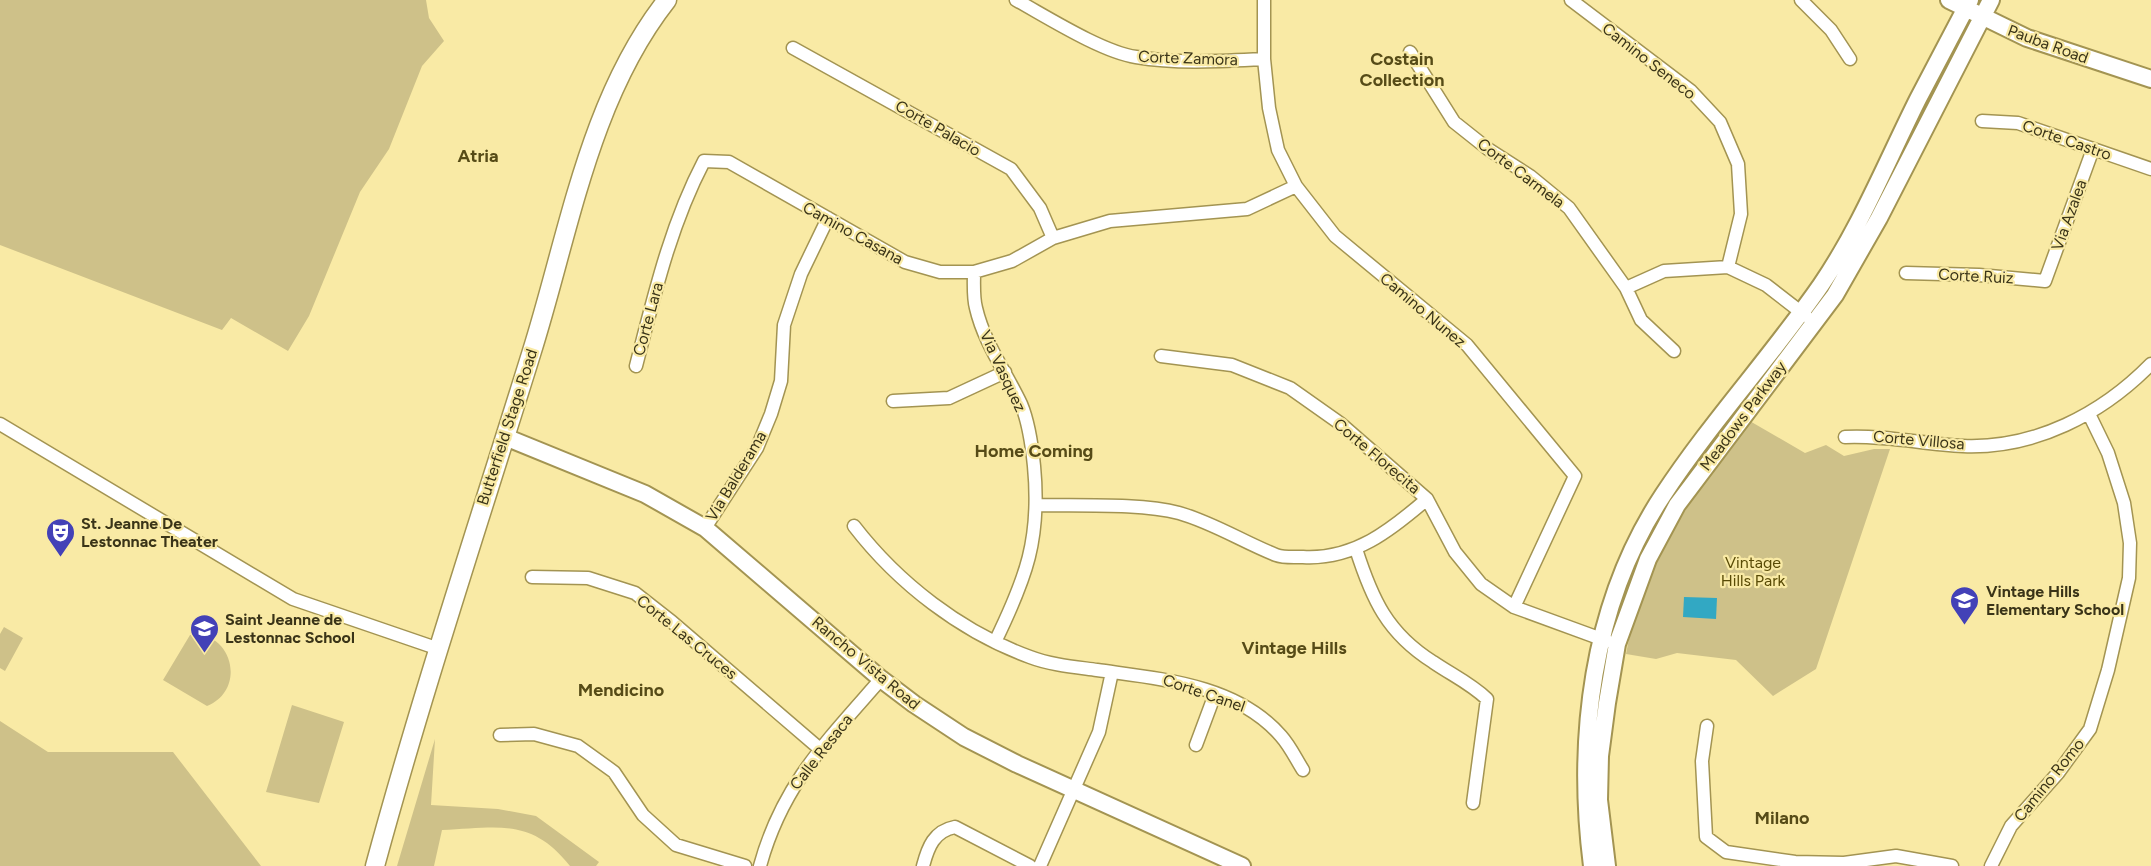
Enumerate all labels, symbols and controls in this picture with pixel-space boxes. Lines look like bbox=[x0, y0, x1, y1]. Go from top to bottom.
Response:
street label: Camino Seneco bbox=[1598, 19, 1700, 103]
street label: Pauba Road bbox=[2005, 21, 2091, 67]
street label: Corte Zamora bbox=[1138, 47, 1238, 69]
district label: Costain Collection bbox=[1360, 48, 1444, 91]
street label: Corte Palacio bbox=[892, 96, 984, 160]
street label: Corte Castro bbox=[2020, 116, 2114, 164]
street label: Corte Carmela bbox=[1474, 134, 1568, 212]
district label: Atria bbox=[457, 145, 499, 167]
street label: Via Azalea bbox=[2047, 177, 2091, 253]
street label: Camino Casana bbox=[800, 198, 906, 268]
street label: Corte Ruiz bbox=[1938, 265, 2014, 287]
street label: Camino Nunez bbox=[1376, 269, 1470, 351]
street label: Corte Lara bbox=[629, 280, 667, 358]
street label: Via Vasquez bbox=[976, 327, 1030, 415]
street label: Butterfield Stage Road bbox=[473, 347, 541, 507]
street label: Meadows Parkway bbox=[1696, 357, 1791, 474]
street label: Corte Florecita bbox=[1330, 414, 1424, 498]
street label: Via Balderama bbox=[702, 427, 770, 525]
street label: Corte Villosa bbox=[1873, 427, 1965, 453]
district label: Home Coming bbox=[975, 440, 1093, 462]
place label: St. Jeanne De Lestonnac Theater bbox=[81, 514, 218, 551]
theatre icon: St. Jeanne De Lestonnac Theater bbox=[44, 516, 76, 558]
park label: Vintage Hills Park bbox=[1721, 553, 1786, 590]
place label: Vintage Hills Elementary School bbox=[1986, 582, 2124, 619]
school or university icon: Vintage Hills Elementary School bbox=[1949, 584, 1981, 626]
street label: Corte Las Cruces bbox=[633, 591, 741, 683]
place label: Saint Jeanne de Lestonnac School bbox=[225, 610, 355, 647]
school or university icon: Saint Jeanne de Lestonnac School bbox=[188, 612, 220, 654]
street label: Rancho Vista Road bbox=[808, 612, 924, 714]
district label: Vintage Hills bbox=[1241, 637, 1347, 659]
street label: Corte Canel bbox=[1160, 670, 1248, 716]
district label: Mendicino bbox=[578, 679, 664, 701]
street label: Calle Resaca bbox=[786, 710, 856, 794]
street label: Camino Romo bbox=[2010, 735, 2088, 825]
district label: Milano bbox=[1755, 807, 1809, 829]

